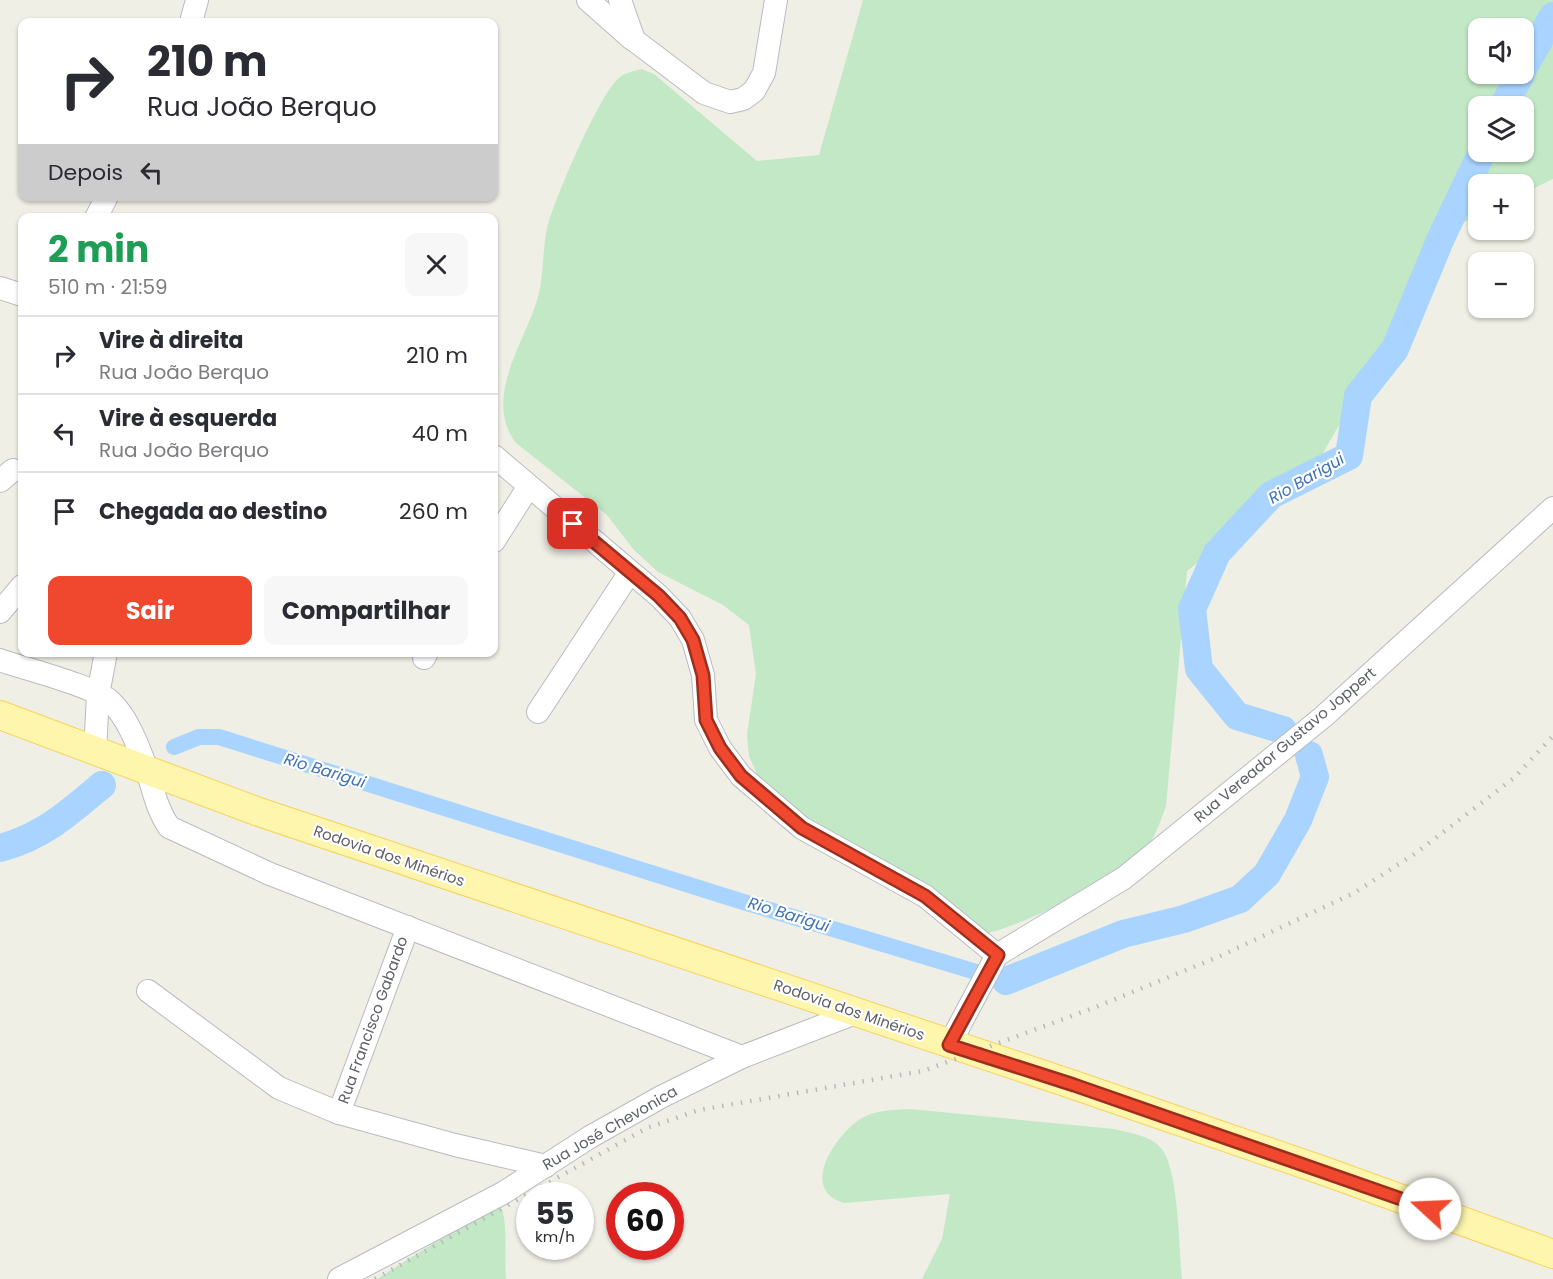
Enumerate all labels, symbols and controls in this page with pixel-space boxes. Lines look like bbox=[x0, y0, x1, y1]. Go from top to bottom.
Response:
map controls bbox=[1468, 18, 1534, 318]
button: sound bbox=[1468, 18, 1534, 84]
text: 210 m bbox=[147, 32, 268, 91]
icon: right bbox=[48, 42, 126, 120]
text: Rua João Berquo bbox=[147, 88, 377, 125]
button: layers bbox=[1468, 96, 1534, 162]
icon: left bbox=[135, 156, 168, 189]
text: Depois bbox=[48, 157, 123, 188]
button: + bbox=[1468, 174, 1534, 240]
text: 2 min bbox=[48, 224, 149, 275]
button: close bbox=[405, 233, 468, 296]
button: − bbox=[1468, 252, 1534, 318]
text: 510 m · 21:59 bbox=[48, 273, 168, 301]
text: Vire à direita bbox=[99, 325, 244, 356]
icon: right bbox=[48, 339, 81, 372]
text: 210 m bbox=[406, 340, 468, 371]
text: Rua João Berquo bbox=[99, 358, 269, 386]
text: Vire à esquerda bbox=[99, 403, 277, 434]
icon: left bbox=[48, 417, 81, 450]
text: 40 m bbox=[412, 418, 468, 449]
text: Rua João Berquo bbox=[99, 436, 269, 464]
water label: Rio Barigui bbox=[1264, 447, 1349, 509]
icon: arrive bbox=[48, 495, 81, 528]
text: Chegada ao destino bbox=[99, 496, 327, 527]
text: 260 m bbox=[399, 496, 468, 527]
pin bbox=[547, 498, 598, 549]
icon: arrive bbox=[556, 507, 589, 540]
button: Sair bbox=[48, 576, 252, 645]
button: Compartilhar bbox=[264, 576, 468, 645]
street label: Rua Vereador Gustavo Joppert bbox=[1189, 662, 1380, 827]
water label: Rio Barigui bbox=[281, 747, 369, 794]
street label: Rodovia dos Minérios bbox=[311, 820, 468, 891]
water label: Rio Barigui bbox=[745, 891, 833, 938]
street label: Rua Francisco Gabardo bbox=[332, 933, 413, 1106]
street label: Rodovia dos Minérios bbox=[771, 974, 928, 1045]
street label: Rua José Chevonica bbox=[538, 1080, 681, 1175]
position arrow bbox=[1398, 1177, 1462, 1241]
speed limit sign: 60 bbox=[606, 1182, 684, 1260]
text: 55 bbox=[535, 1192, 574, 1235]
text: km/h bbox=[535, 1226, 575, 1247]

